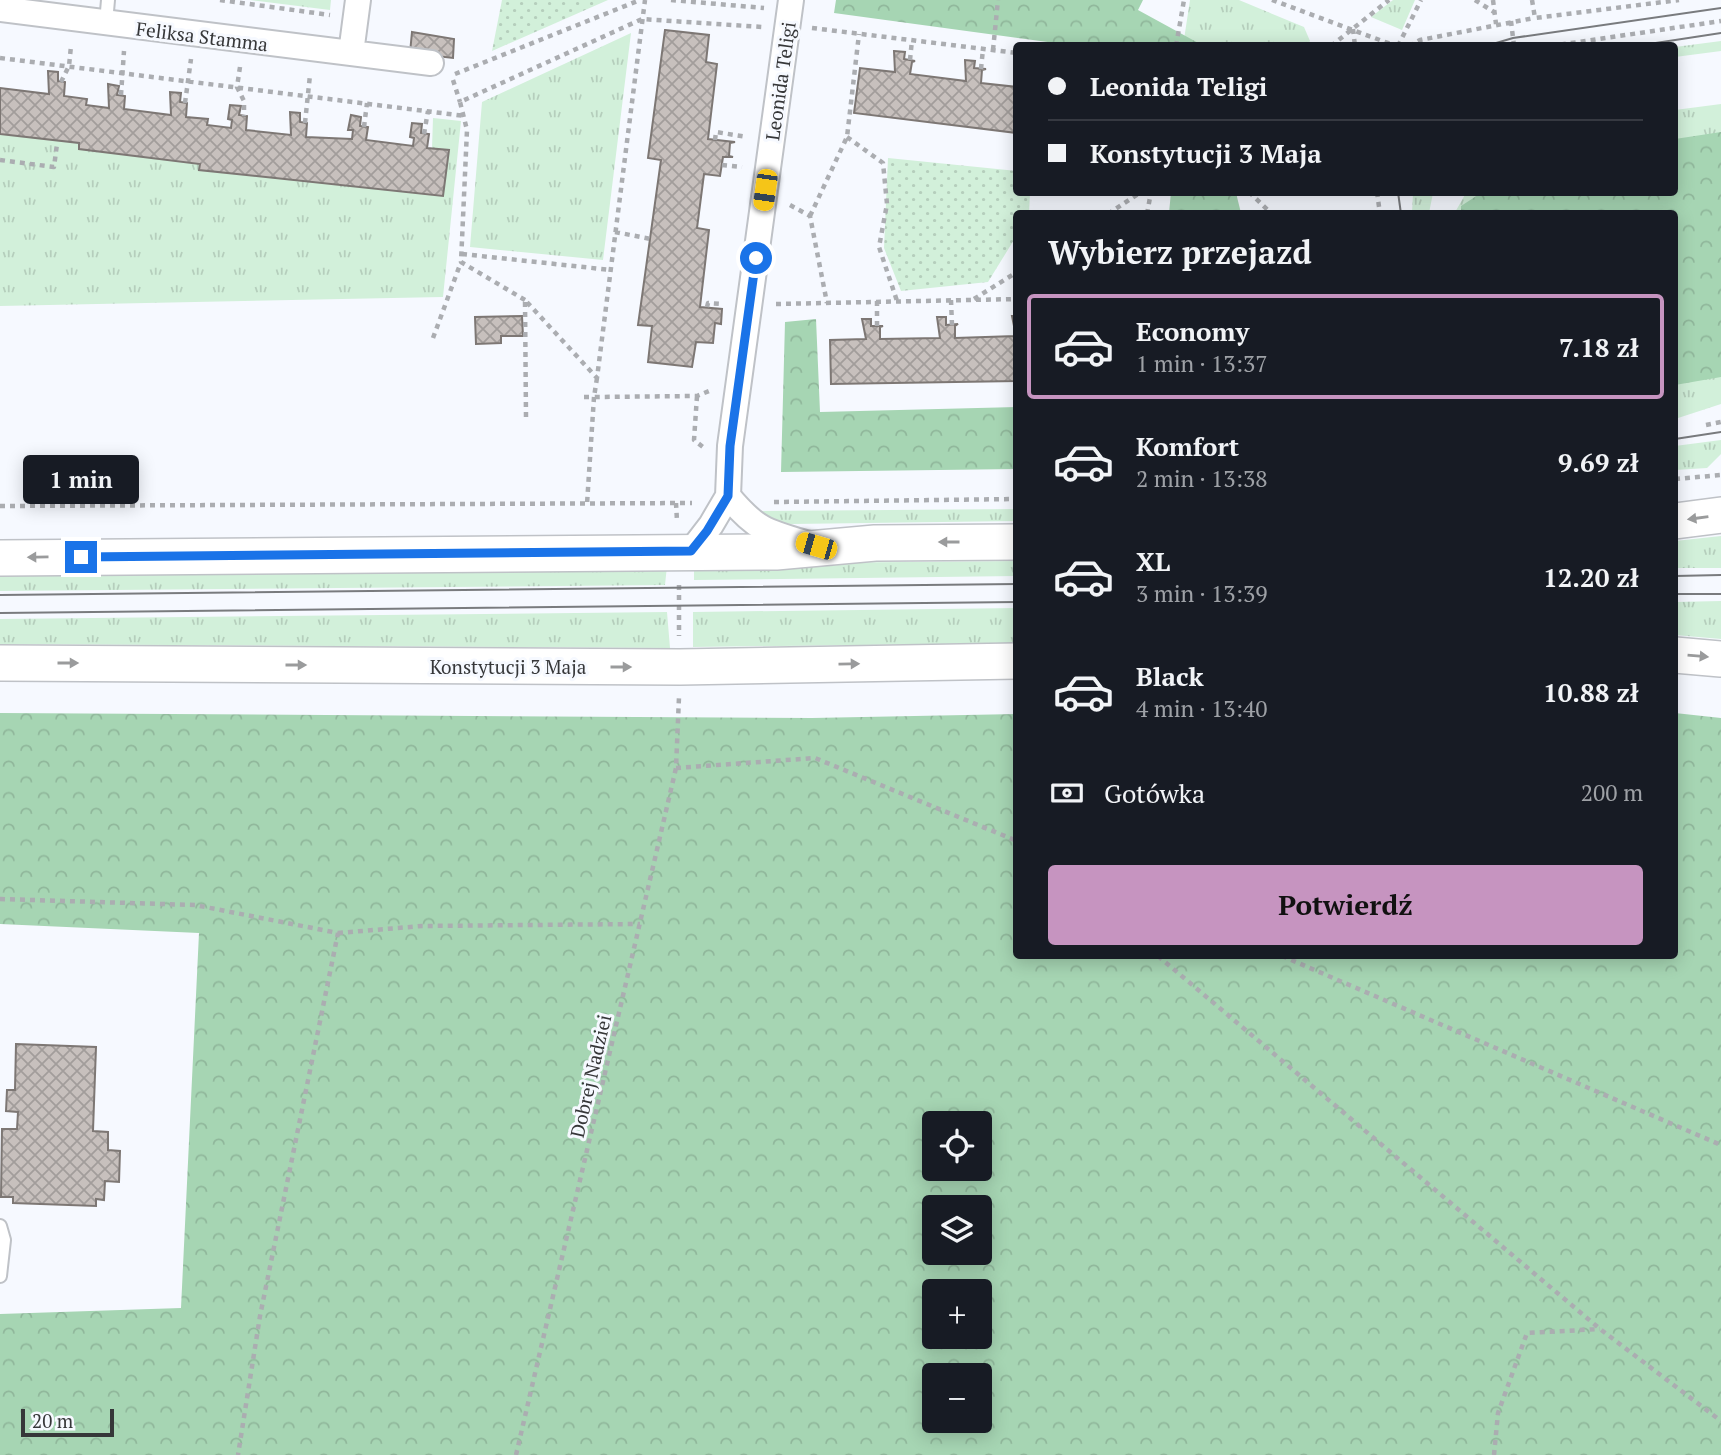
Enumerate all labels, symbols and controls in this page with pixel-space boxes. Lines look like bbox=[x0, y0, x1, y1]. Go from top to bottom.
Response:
street label: Feliksa Stamma bbox=[135, 16, 270, 57]
street label: Leonida Teligi bbox=[759, 20, 801, 142]
text: Leonida Teligi bbox=[1090, 69, 1267, 103]
text: Konstytucji 3 Maja bbox=[1090, 136, 1322, 170]
car bbox=[752, 168, 779, 212]
text: Wybierz przejazd bbox=[1048, 231, 1312, 273]
route start bbox=[740, 242, 772, 274]
text: Economy bbox=[1136, 314, 1249, 348]
icon: car bbox=[1052, 315, 1115, 378]
text: 7.18 zł bbox=[1559, 330, 1639, 364]
text: 1 min · 13:37 bbox=[1136, 348, 1268, 379]
text: Komfort bbox=[1136, 429, 1239, 463]
icon: car bbox=[1052, 430, 1115, 493]
text: 9.69 zł bbox=[1558, 445, 1639, 479]
callout: 1 min bbox=[23, 456, 139, 504]
text: 2 min · 13:38 bbox=[1136, 463, 1268, 494]
text: 1 min bbox=[50, 464, 112, 495]
one-way arrow bbox=[1687, 512, 1709, 523]
car bbox=[793, 530, 840, 562]
one-way arrow bbox=[937, 536, 959, 548]
route end bbox=[65, 541, 97, 573]
text: XL bbox=[1136, 544, 1170, 578]
icon: car bbox=[1052, 545, 1115, 608]
one-way arrow bbox=[26, 551, 48, 563]
text: 12.20 zł bbox=[1543, 560, 1639, 594]
text: 3 min · 13:39 bbox=[1136, 578, 1268, 609]
one-way arrow bbox=[1687, 651, 1709, 662]
street label: Konstytucji 3 Maja bbox=[430, 654, 587, 679]
one-way arrow bbox=[57, 657, 79, 669]
one-way arrow bbox=[838, 658, 860, 670]
one-way arrow bbox=[285, 659, 307, 671]
text: Black bbox=[1136, 659, 1204, 693]
icon: car bbox=[1052, 660, 1115, 723]
one-way arrow bbox=[610, 661, 632, 673]
text: 10.88 zł bbox=[1543, 675, 1639, 709]
text: 4 min · 13:40 bbox=[1136, 693, 1268, 724]
icon: cash bbox=[1048, 774, 1086, 812]
text: Gotówka bbox=[1104, 776, 1205, 810]
text: 200 m bbox=[1581, 777, 1643, 808]
button: Potwierdź bbox=[1048, 865, 1643, 945]
street label: Dobrej Nadziei bbox=[564, 1012, 616, 1140]
map controls bbox=[922, 1111, 992, 1433]
button: locate bbox=[922, 1111, 992, 1181]
button: layers bbox=[922, 1195, 992, 1265]
button: + bbox=[922, 1279, 992, 1349]
button: − bbox=[922, 1363, 992, 1433]
scale bar bbox=[21, 1406, 114, 1438]
text: 20 m bbox=[32, 1408, 73, 1433]

